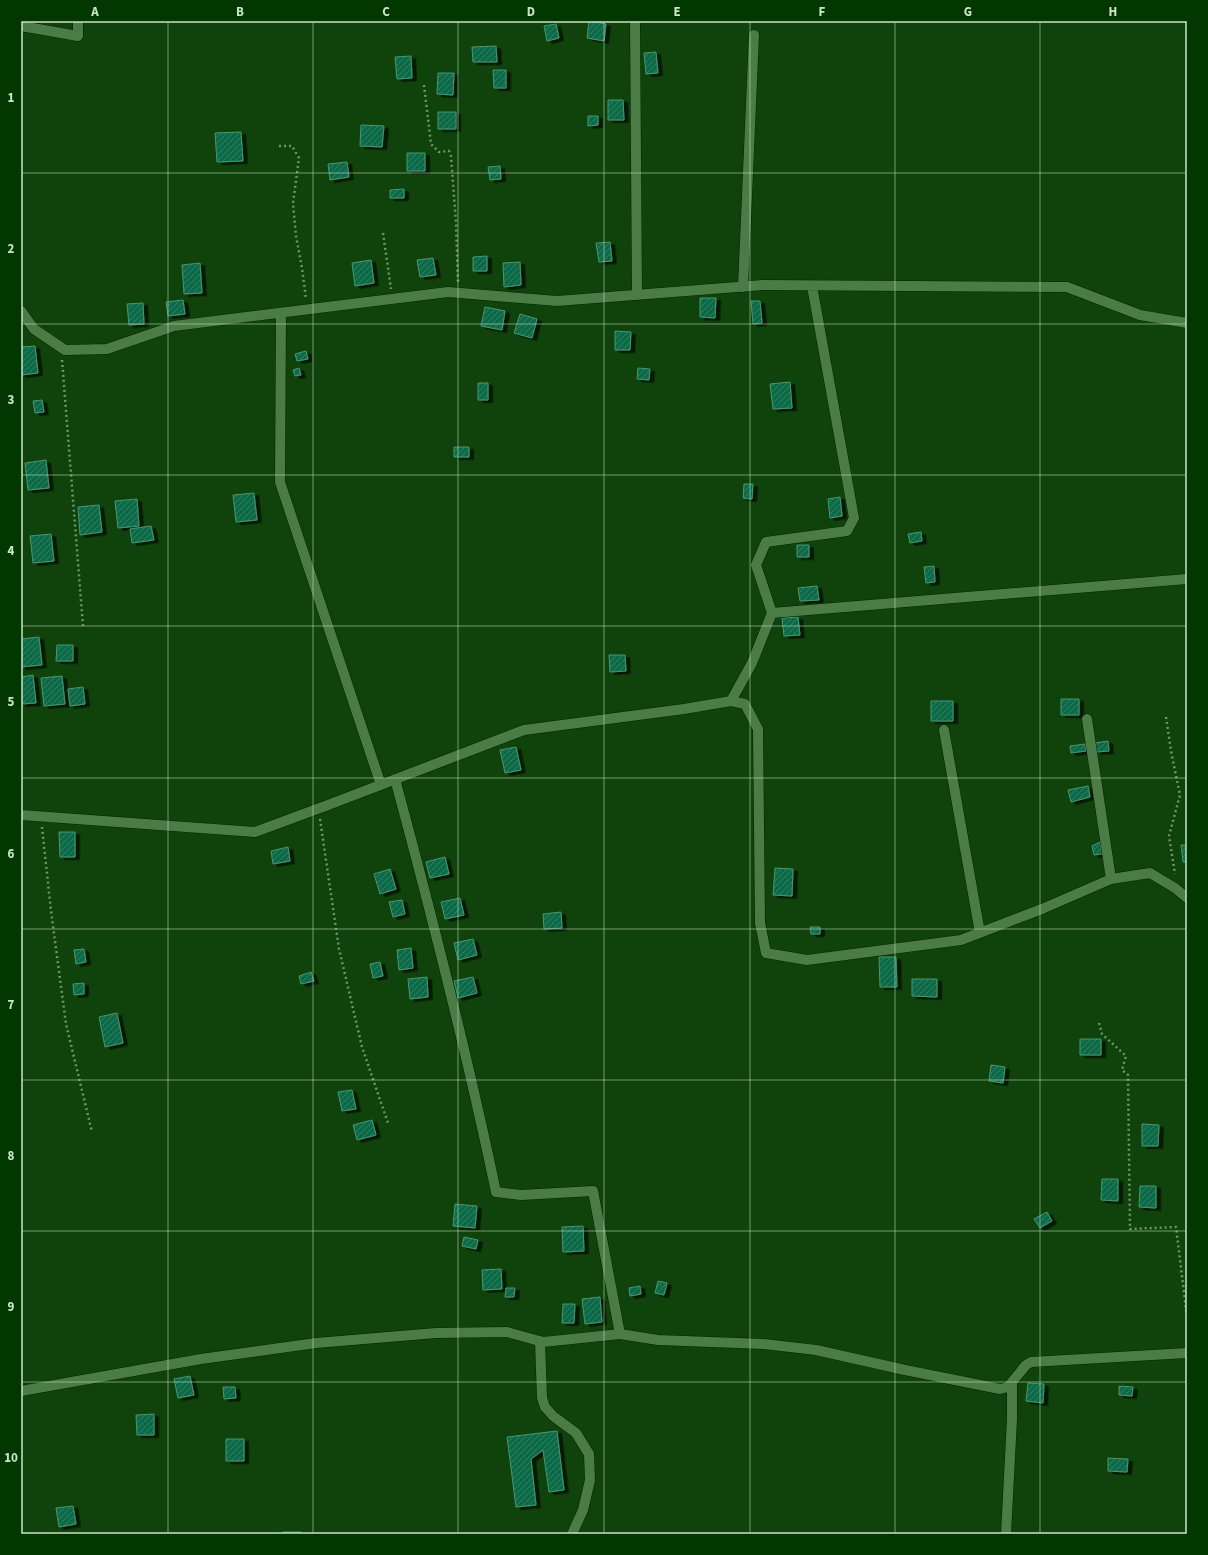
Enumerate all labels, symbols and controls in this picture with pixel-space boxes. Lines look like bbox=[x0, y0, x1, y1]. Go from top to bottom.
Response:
text: A bbox=[90, 3, 99, 21]
text: B bbox=[236, 3, 244, 21]
text: C bbox=[382, 3, 390, 21]
text: D bbox=[527, 3, 535, 21]
text: E bbox=[673, 3, 681, 21]
text: F bbox=[819, 3, 826, 21]
text: G bbox=[964, 3, 972, 21]
text: H bbox=[1109, 3, 1117, 21]
text: 1 bbox=[8, 89, 15, 107]
text: 2 bbox=[8, 240, 15, 258]
text: 3 bbox=[8, 391, 15, 409]
text: 4 bbox=[8, 542, 15, 560]
text: 5 bbox=[8, 693, 15, 711]
text: 6 bbox=[8, 845, 15, 863]
text: 7 bbox=[8, 996, 15, 1014]
text: 8 bbox=[8, 1147, 15, 1165]
text: 9 bbox=[8, 1298, 15, 1316]
text: 10 bbox=[4, 1449, 18, 1467]

